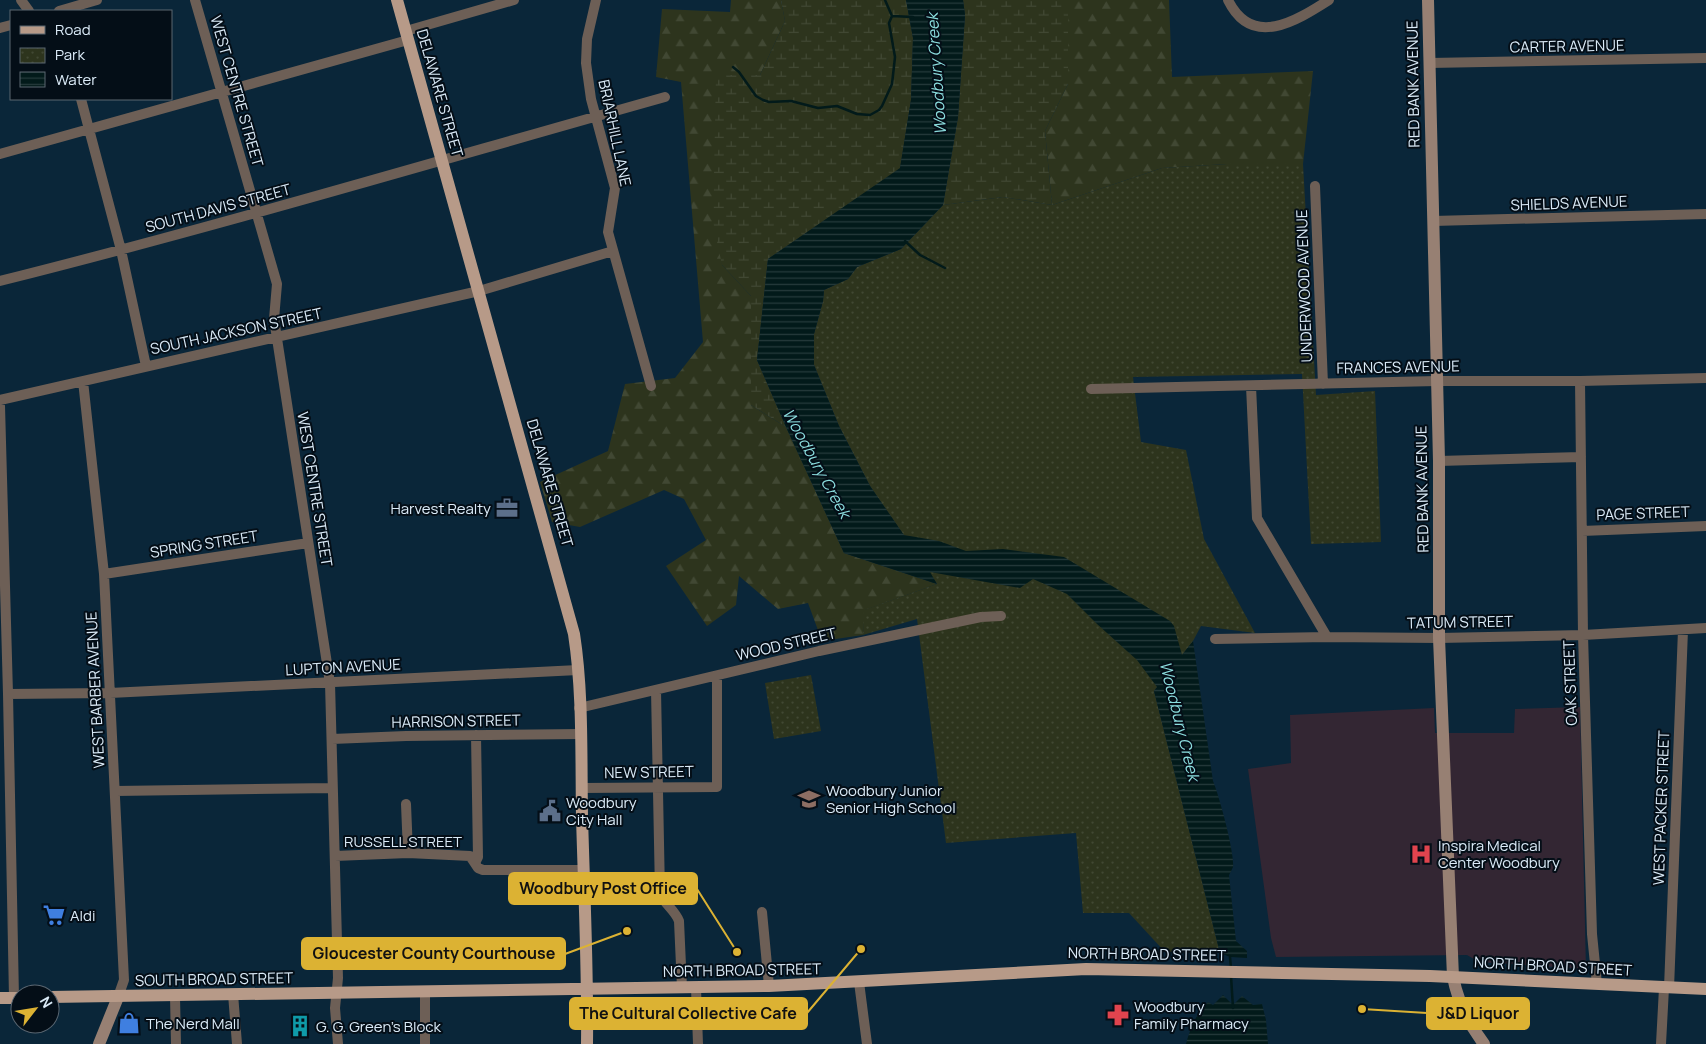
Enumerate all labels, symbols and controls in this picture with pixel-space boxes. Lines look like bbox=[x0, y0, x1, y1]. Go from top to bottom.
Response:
legend bbox=[10, 10, 172, 100]
water label: Woodbury Creek bbox=[921, 10, 951, 136]
street label: WEST CENTRE STREET bbox=[205, 13, 269, 169]
text: Road bbox=[55, 19, 91, 40]
street label: RED BANK AVENUE bbox=[1401, 20, 1425, 148]
street label: DELAWARE STREET bbox=[412, 27, 468, 159]
street label: CARTER AVENUE bbox=[1509, 35, 1625, 57]
text: Park bbox=[55, 44, 85, 65]
text: Water bbox=[55, 69, 97, 90]
street label: BRIARHILL LANE bbox=[593, 78, 637, 188]
street label: SOUTH DAVIS STREET bbox=[143, 178, 293, 237]
street label: SHIELDS AVENUE bbox=[1510, 190, 1628, 216]
street label: UNDERWOOD AVENUE bbox=[1291, 209, 1317, 363]
street label: SOUTH JACKSON STREET bbox=[148, 303, 324, 359]
street label: FRANCES AVENUE bbox=[1336, 355, 1460, 379]
water label: Woodbury Creek bbox=[778, 404, 857, 524]
street label: WEST CENTRE STREET bbox=[292, 410, 338, 568]
street label: DELAWARE STREET bbox=[522, 417, 578, 549]
street label: RED BANK AVENUE bbox=[1410, 425, 1434, 553]
office icon: Harvest Realty bbox=[494, 495, 520, 521]
place label: Harvest Realty bbox=[390, 498, 491, 519]
street label: PAGE STREET bbox=[1596, 501, 1690, 525]
street label: SPRING STREET bbox=[149, 525, 259, 563]
street label: WEST BARBER AVENUE bbox=[80, 611, 110, 769]
street label: TATUM STREET bbox=[1407, 611, 1513, 633]
street label: WOOD STREET bbox=[734, 622, 838, 666]
street label: OAK STREET bbox=[1558, 640, 1582, 726]
street label: LUPTON AVENUE bbox=[285, 653, 401, 681]
water label: Woodbury Creek bbox=[1155, 659, 1206, 785]
street label: HARRISON STREET bbox=[391, 709, 521, 733]
street label: WEST PACKER STREET bbox=[1648, 730, 1674, 886]
street label: NEW STREET bbox=[604, 761, 694, 783]
place label: Woodbury Junior Senior High School bbox=[826, 780, 956, 818]
school or university icon: Woodbury Junior Senior High School bbox=[796, 786, 822, 812]
place label: Woodbury City Hall bbox=[566, 792, 637, 830]
public building icon: Woodbury City Hall bbox=[537, 798, 563, 824]
street label: RUSSELL STREET bbox=[344, 831, 462, 852]
place label: Inspira Medical Center Woodbury bbox=[1438, 835, 1560, 873]
hospital icon: Inspira Medical Center Woodbury bbox=[1408, 841, 1434, 867]
callout: Woodbury Post Office bbox=[509, 873, 697, 904]
text: Woodbury Post Office bbox=[519, 877, 687, 899]
supermarket icon: Aldi bbox=[41, 902, 67, 928]
place label: Aldi bbox=[70, 905, 95, 926]
callout: Gloucester County Courthouse bbox=[302, 938, 565, 969]
text: Gloucester County Courthouse bbox=[313, 942, 556, 964]
street label: NORTH BROAD STREET bbox=[1068, 942, 1226, 966]
street label: NORTH BROAD STREET bbox=[1473, 951, 1633, 981]
street label: NORTH BROAD STREET bbox=[663, 958, 821, 982]
street label: SOUTH BROAD STREET bbox=[135, 967, 293, 991]
north arrow bbox=[10, 984, 60, 1034]
text: N bbox=[36, 993, 57, 1011]
place label: Woodbury Family Pharmacy bbox=[1134, 996, 1249, 1034]
callout: The Cultural Collective Cafe bbox=[570, 998, 807, 1029]
callout: J&D Liquor bbox=[1427, 998, 1529, 1029]
text: The Cultural Collective Cafe bbox=[579, 1002, 797, 1024]
pharmacy icon: Woodbury Family Pharmacy bbox=[1105, 1002, 1131, 1028]
text: J&D Liquor bbox=[1437, 1002, 1519, 1024]
shop icon: The Nerd Mall bbox=[116, 1010, 142, 1036]
place label: The Nerd Mall bbox=[146, 1013, 240, 1034]
building icon: G. G. Green's Block bbox=[287, 1013, 313, 1039]
place label: G. G. Green's Block bbox=[316, 1016, 442, 1037]

